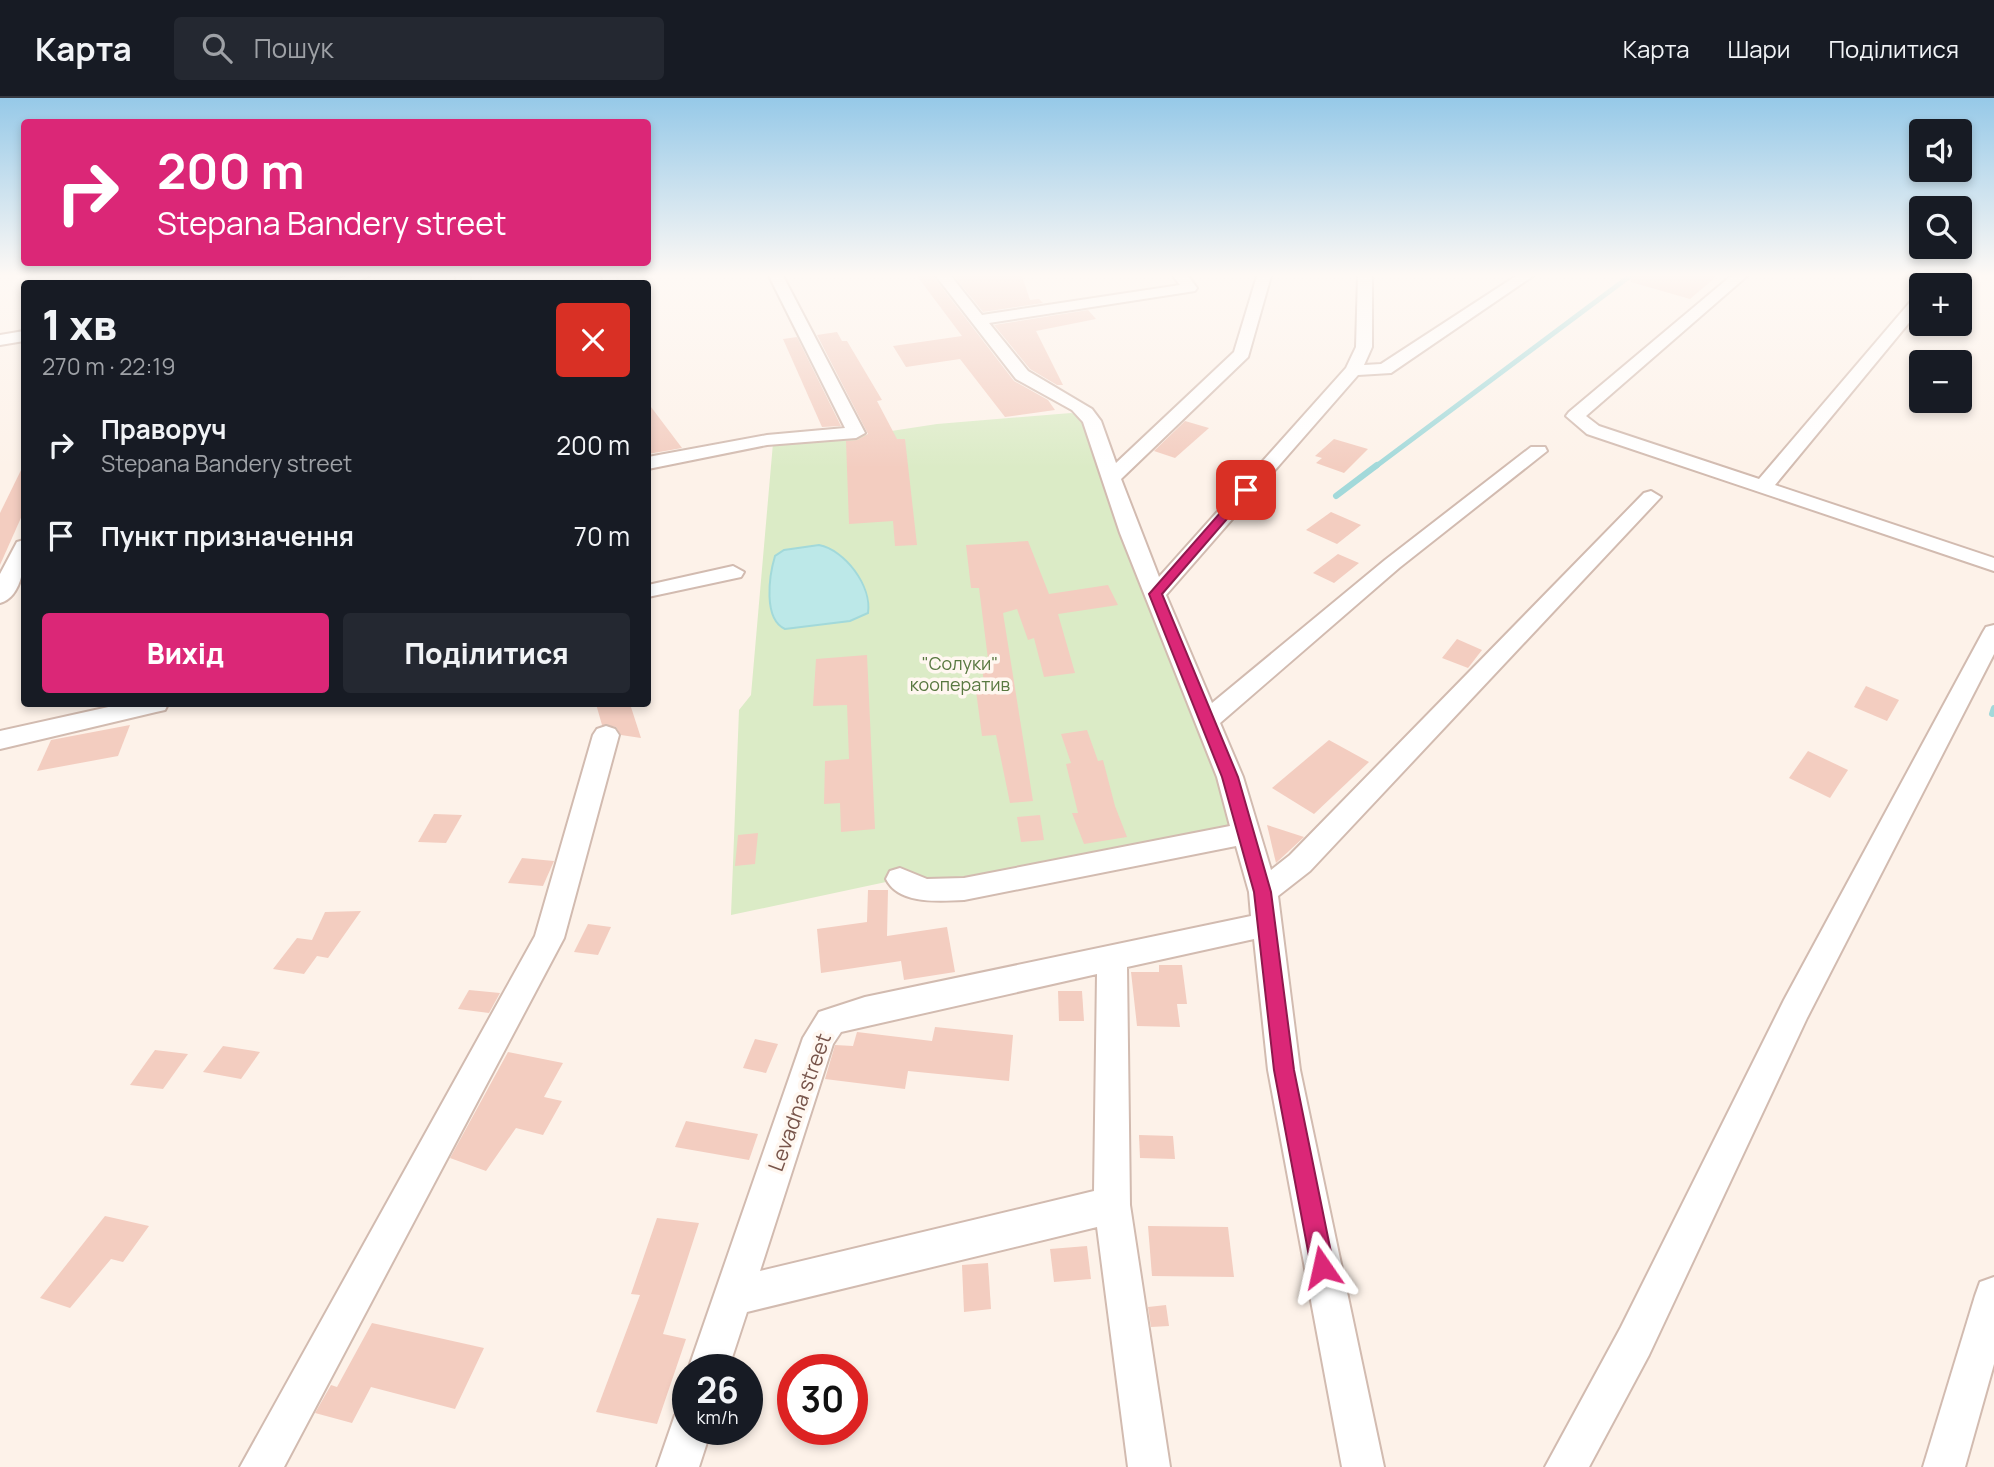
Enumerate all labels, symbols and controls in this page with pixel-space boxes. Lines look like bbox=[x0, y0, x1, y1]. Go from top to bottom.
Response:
search box bbox=[174, 17, 664, 80]
text: Карта bbox=[35, 26, 132, 71]
icon: search bbox=[198, 29, 236, 67]
text: Пошук bbox=[254, 30, 334, 66]
text: Карта bbox=[1623, 32, 1690, 65]
text: Шари bbox=[1728, 32, 1790, 65]
text: Поділитися bbox=[1828, 32, 1959, 65]
map controls bbox=[1909, 119, 1972, 413]
button: sound bbox=[1909, 119, 1972, 182]
text: 200 m bbox=[157, 137, 305, 204]
icon: right bbox=[42, 147, 133, 238]
button: search bbox=[1909, 196, 1972, 259]
text: Stepana Bandery street bbox=[157, 201, 507, 245]
button: + bbox=[1909, 273, 1972, 336]
text: 1 хв bbox=[42, 295, 117, 353]
button: close bbox=[556, 303, 630, 377]
text: 270 m · 22:19 bbox=[42, 350, 176, 382]
button: − bbox=[1909, 350, 1972, 413]
text: Праворуч bbox=[101, 411, 226, 447]
icon: right bbox=[42, 426, 80, 464]
text: 200 m bbox=[556, 427, 630, 463]
text: Stepana Bandery street bbox=[101, 447, 352, 479]
pin bbox=[1216, 460, 1276, 520]
icon: arrive bbox=[1227, 471, 1265, 509]
icon: arrive bbox=[42, 517, 80, 555]
text: Пункт призначення bbox=[101, 518, 354, 554]
text: 70 m bbox=[574, 518, 630, 554]
button: Вихід bbox=[42, 613, 329, 693]
button: Поділитися bbox=[343, 613, 630, 693]
park label: "Солуки" кооператив bbox=[910, 651, 1011, 696]
street label: Levadna street bbox=[761, 1029, 837, 1175]
position arrow bbox=[1285, 1230, 1359, 1304]
speed limit sign: 30 bbox=[777, 1354, 868, 1445]
text: 26 bbox=[696, 1366, 739, 1414]
text: km/h bbox=[697, 1405, 738, 1429]

